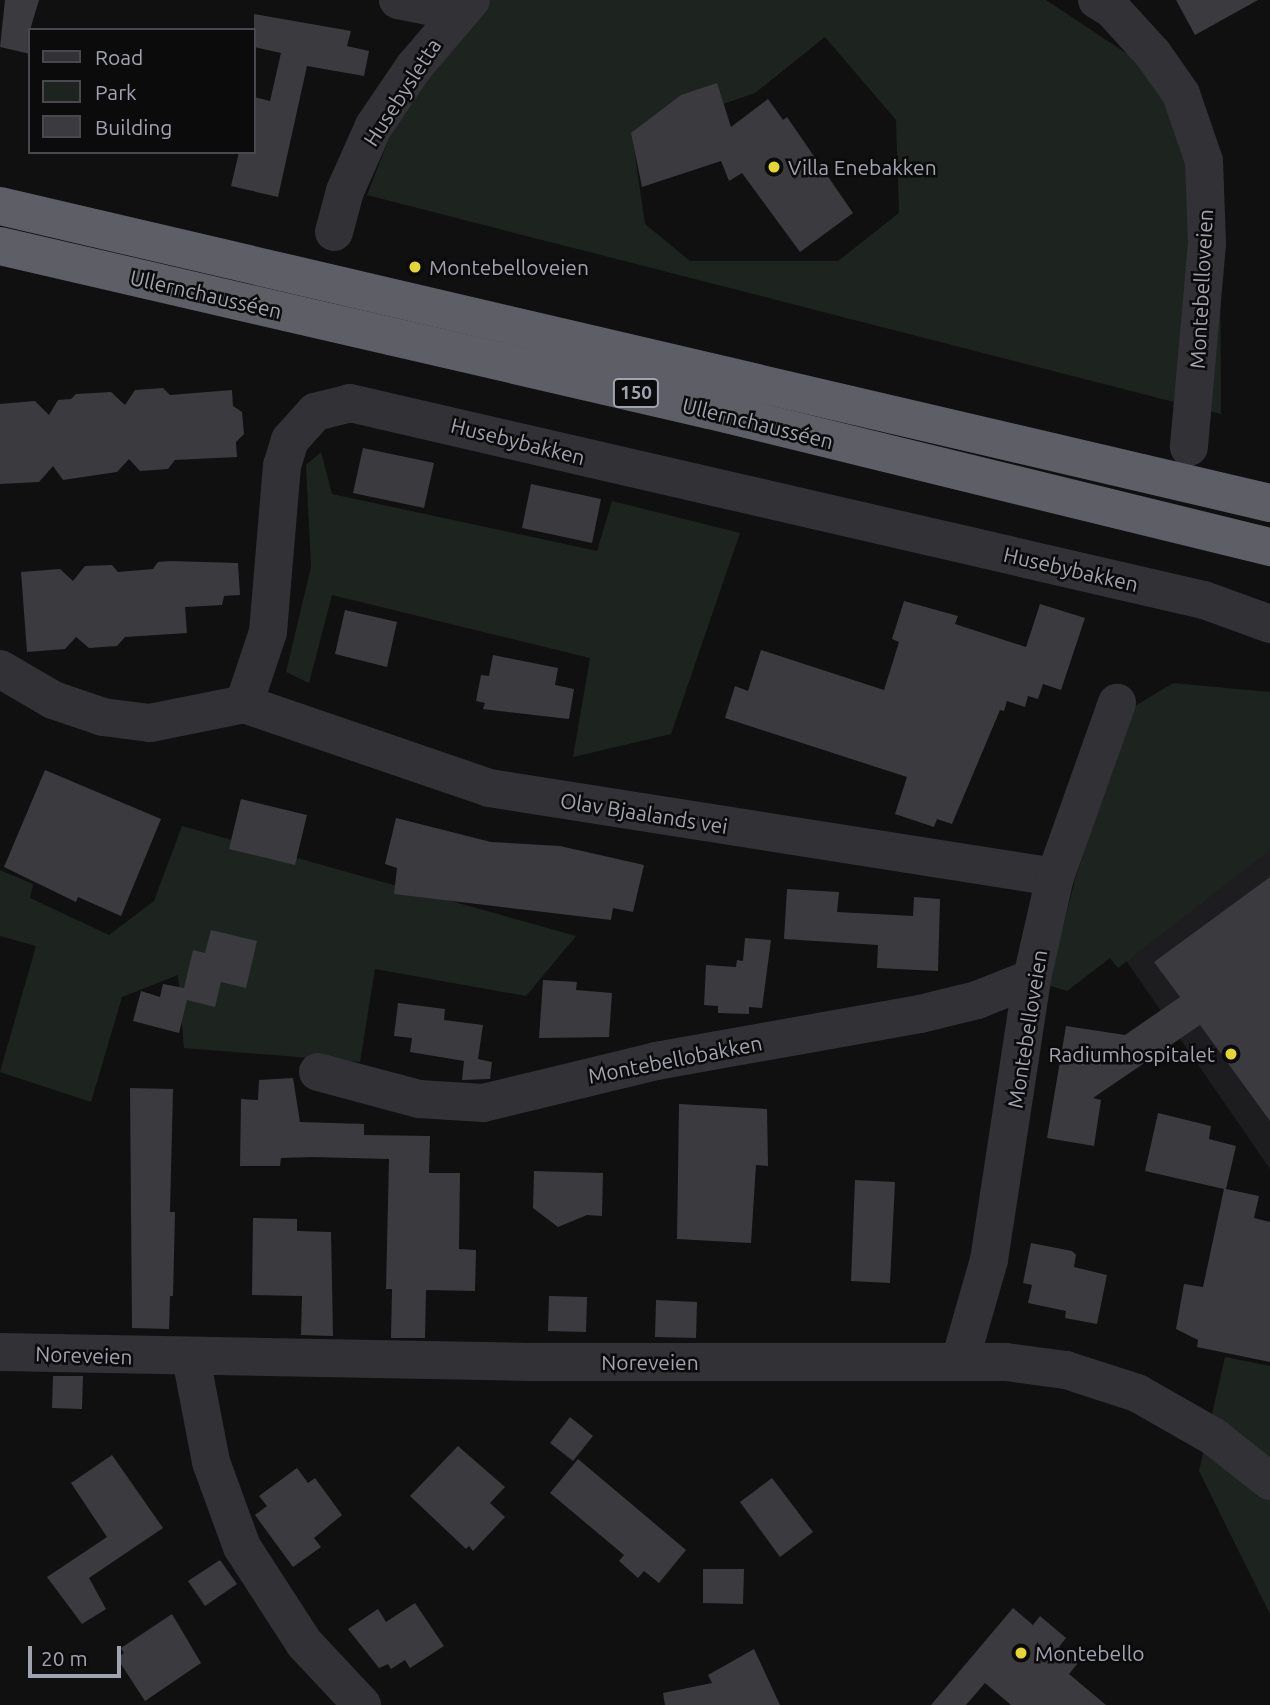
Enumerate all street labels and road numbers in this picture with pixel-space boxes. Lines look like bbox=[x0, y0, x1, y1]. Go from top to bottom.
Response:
street label: Husebysletta bbox=[358, 33, 446, 151]
street label: Montebelloveien bbox=[1184, 208, 1218, 370]
street label: Ullernchausséen bbox=[128, 264, 284, 324]
road number: 150 bbox=[612, 378, 660, 408]
street label: Ullernchausséen bbox=[680, 392, 836, 454]
street label: Husebybakken bbox=[448, 412, 588, 470]
street label: Husebybakken bbox=[1001, 541, 1141, 597]
street label: Olav Bjaalands vei bbox=[559, 787, 729, 839]
street label: Montebelloveien bbox=[1002, 948, 1052, 1110]
street label: Montebellobakken bbox=[586, 1030, 764, 1088]
street label: Noreveien bbox=[35, 1341, 133, 1369]
street label: Noreveien bbox=[601, 1349, 699, 1375]

